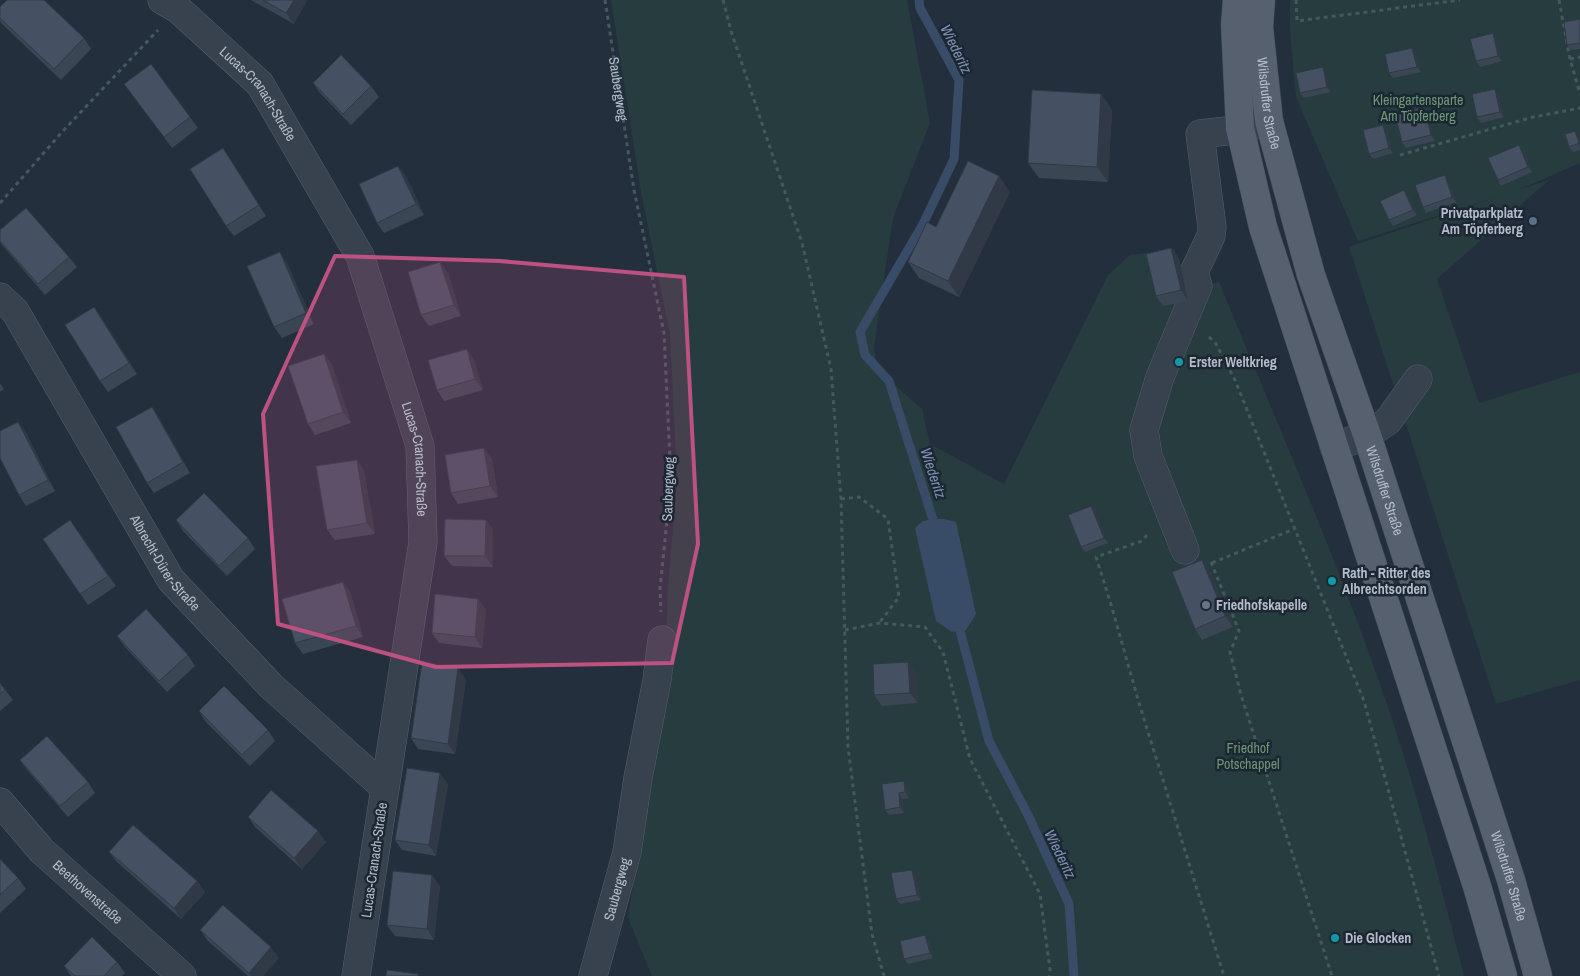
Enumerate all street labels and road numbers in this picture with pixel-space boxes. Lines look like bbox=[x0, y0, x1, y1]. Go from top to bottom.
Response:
street label: Lucas-Cranach-Straße bbox=[216, 43, 300, 144]
street label: Saubergweg bbox=[605, 56, 632, 123]
street label: Wilsdruffer Straße bbox=[1253, 56, 1285, 151]
street label: Lucas-Cranach-Straße bbox=[398, 400, 431, 517]
street label: Wilsdruffer Straße bbox=[1362, 443, 1408, 537]
street label: Saubergweg bbox=[658, 456, 678, 522]
street label: Albrecht-Dürer-Straße bbox=[126, 511, 204, 615]
street label: Lucas-Cranach-Straße bbox=[357, 801, 391, 919]
street label: Wilsdruffer Straße bbox=[1487, 829, 1531, 923]
street label: Saubergweg bbox=[600, 855, 634, 923]
street label: Beethovenstraße bbox=[49, 856, 126, 928]

